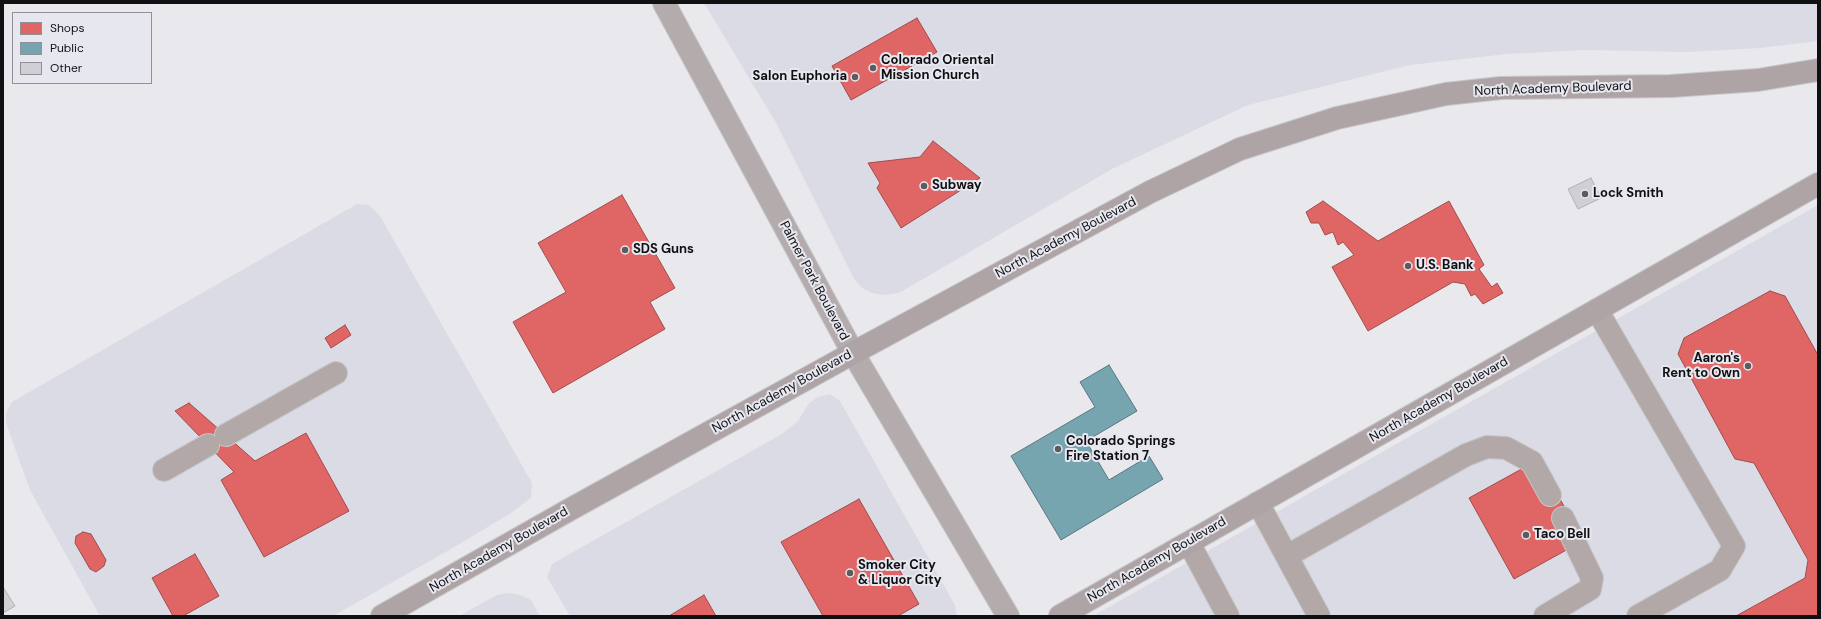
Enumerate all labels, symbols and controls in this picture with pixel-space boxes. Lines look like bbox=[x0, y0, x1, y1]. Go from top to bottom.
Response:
legend bbox=[12, 12, 152, 84]
text: Shops bbox=[50, 20, 85, 36]
text: Public bbox=[50, 40, 84, 56]
place label: Colorado Oriental Mission Church bbox=[881, 53, 994, 84]
text: Other bbox=[50, 60, 82, 76]
marker: Colorado Oriental Mission Church bbox=[868, 63, 878, 73]
place label: Salon Euphoria bbox=[752, 69, 847, 85]
marker: Salon Euphoria bbox=[850, 72, 860, 82]
street label: North Academy Boulevard bbox=[1474, 78, 1632, 100]
place label: Subway bbox=[932, 178, 982, 194]
marker: Subway bbox=[919, 181, 929, 191]
place label: Lock Smith bbox=[1593, 186, 1664, 202]
marker: Lock Smith bbox=[1580, 189, 1590, 199]
street label: North Academy Boulevard bbox=[993, 194, 1139, 282]
street label: Palmer Park Boulevard bbox=[776, 219, 852, 343]
place label: SDS Guns bbox=[633, 242, 694, 258]
marker: SDS Guns bbox=[620, 245, 630, 255]
place label: U.S. Bank bbox=[1416, 258, 1474, 274]
marker: U.S. Bank bbox=[1403, 261, 1413, 271]
street label: North Academy Boulevard bbox=[709, 347, 855, 437]
place label: Aaron's Rent to Own bbox=[1662, 351, 1740, 382]
street label: North Academy Boulevard bbox=[1367, 354, 1511, 446]
marker: Aaron's Rent to Own bbox=[1743, 361, 1753, 371]
place label: Colorado Springs Fire Station 7 bbox=[1066, 434, 1175, 465]
marker: Colorado Springs Fire Station 7 bbox=[1053, 444, 1063, 454]
street label: North Academy Boulevard bbox=[427, 504, 571, 596]
street label: North Academy Boulevard bbox=[1085, 514, 1229, 606]
place label: Taco Bell bbox=[1534, 527, 1590, 543]
marker: Taco Bell bbox=[1521, 530, 1531, 540]
place label: Smoker City & Liquor City bbox=[858, 558, 941, 589]
marker: Smoker City & Liquor City bbox=[845, 568, 855, 578]

